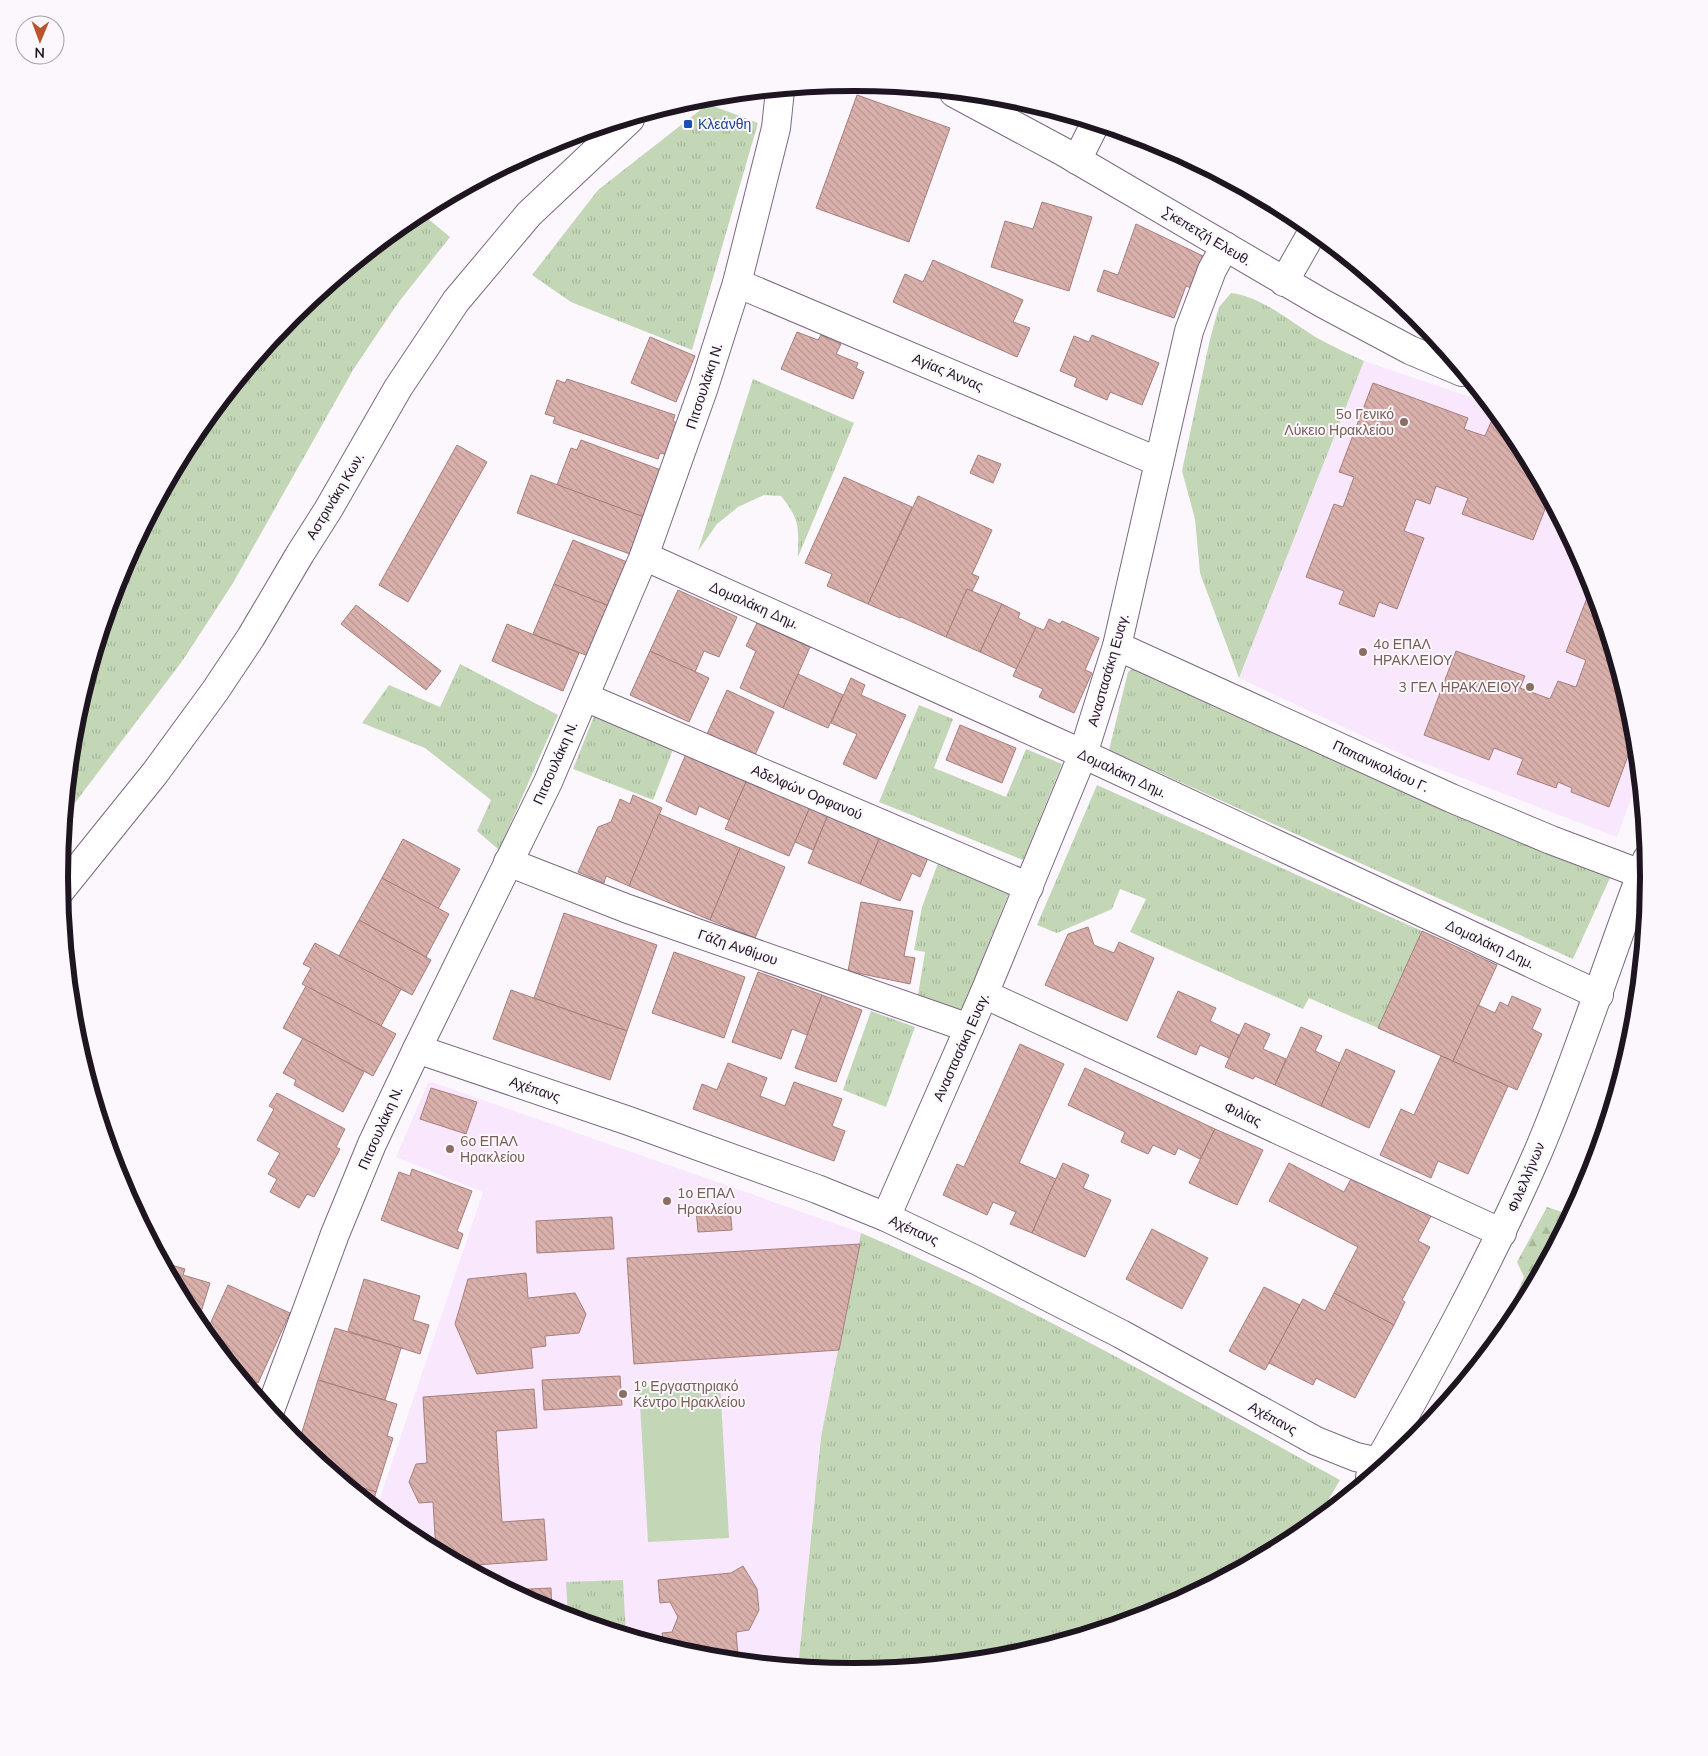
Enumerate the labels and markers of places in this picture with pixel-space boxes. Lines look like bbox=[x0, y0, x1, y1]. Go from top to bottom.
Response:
place label: Κλεάνθη bbox=[698, 115, 751, 134]
marker: Κλεάνθη bbox=[682, 118, 694, 130]
place label: 5ο Γενικό Λύκειο Ηρακλείου bbox=[1284, 405, 1394, 440]
marker: 5ο Γενικό Λύκειο Ηρακλείου bbox=[1398, 416, 1410, 428]
place label: 4ο ΕΠΑΛ ΗΡΑΚΛΕΙΟΥ bbox=[1373, 635, 1453, 670]
marker: 4ο ΕΠΑΛ ΗΡΑΚΛΕΙΟΥ bbox=[1357, 646, 1369, 658]
place label: 3 ΓΕΛ ΗΡΑΚΛΕΙΟΥ bbox=[1399, 678, 1521, 697]
marker: 3 ΓΕΛ ΗΡΑΚΛΕΙΟΥ bbox=[1524, 681, 1536, 693]
place label: 6ο ΕΠΑΛ Ηρακλείου bbox=[460, 1132, 525, 1167]
marker: 6ο ΕΠΑΛ Ηρακλείου bbox=[444, 1143, 456, 1155]
place label: 1ο ΕΠΑΛ Ηρακλείου bbox=[677, 1184, 742, 1219]
marker: 1ο ΕΠΑΛ Ηρακλείου bbox=[661, 1195, 673, 1207]
place label: 1⁰ Εργαστηριακό Κέντρο Ηρακλείου bbox=[633, 1377, 745, 1412]
marker: 1⁰ Εργαστηριακό Κέντρο Ηρακλείου bbox=[617, 1388, 629, 1400]

